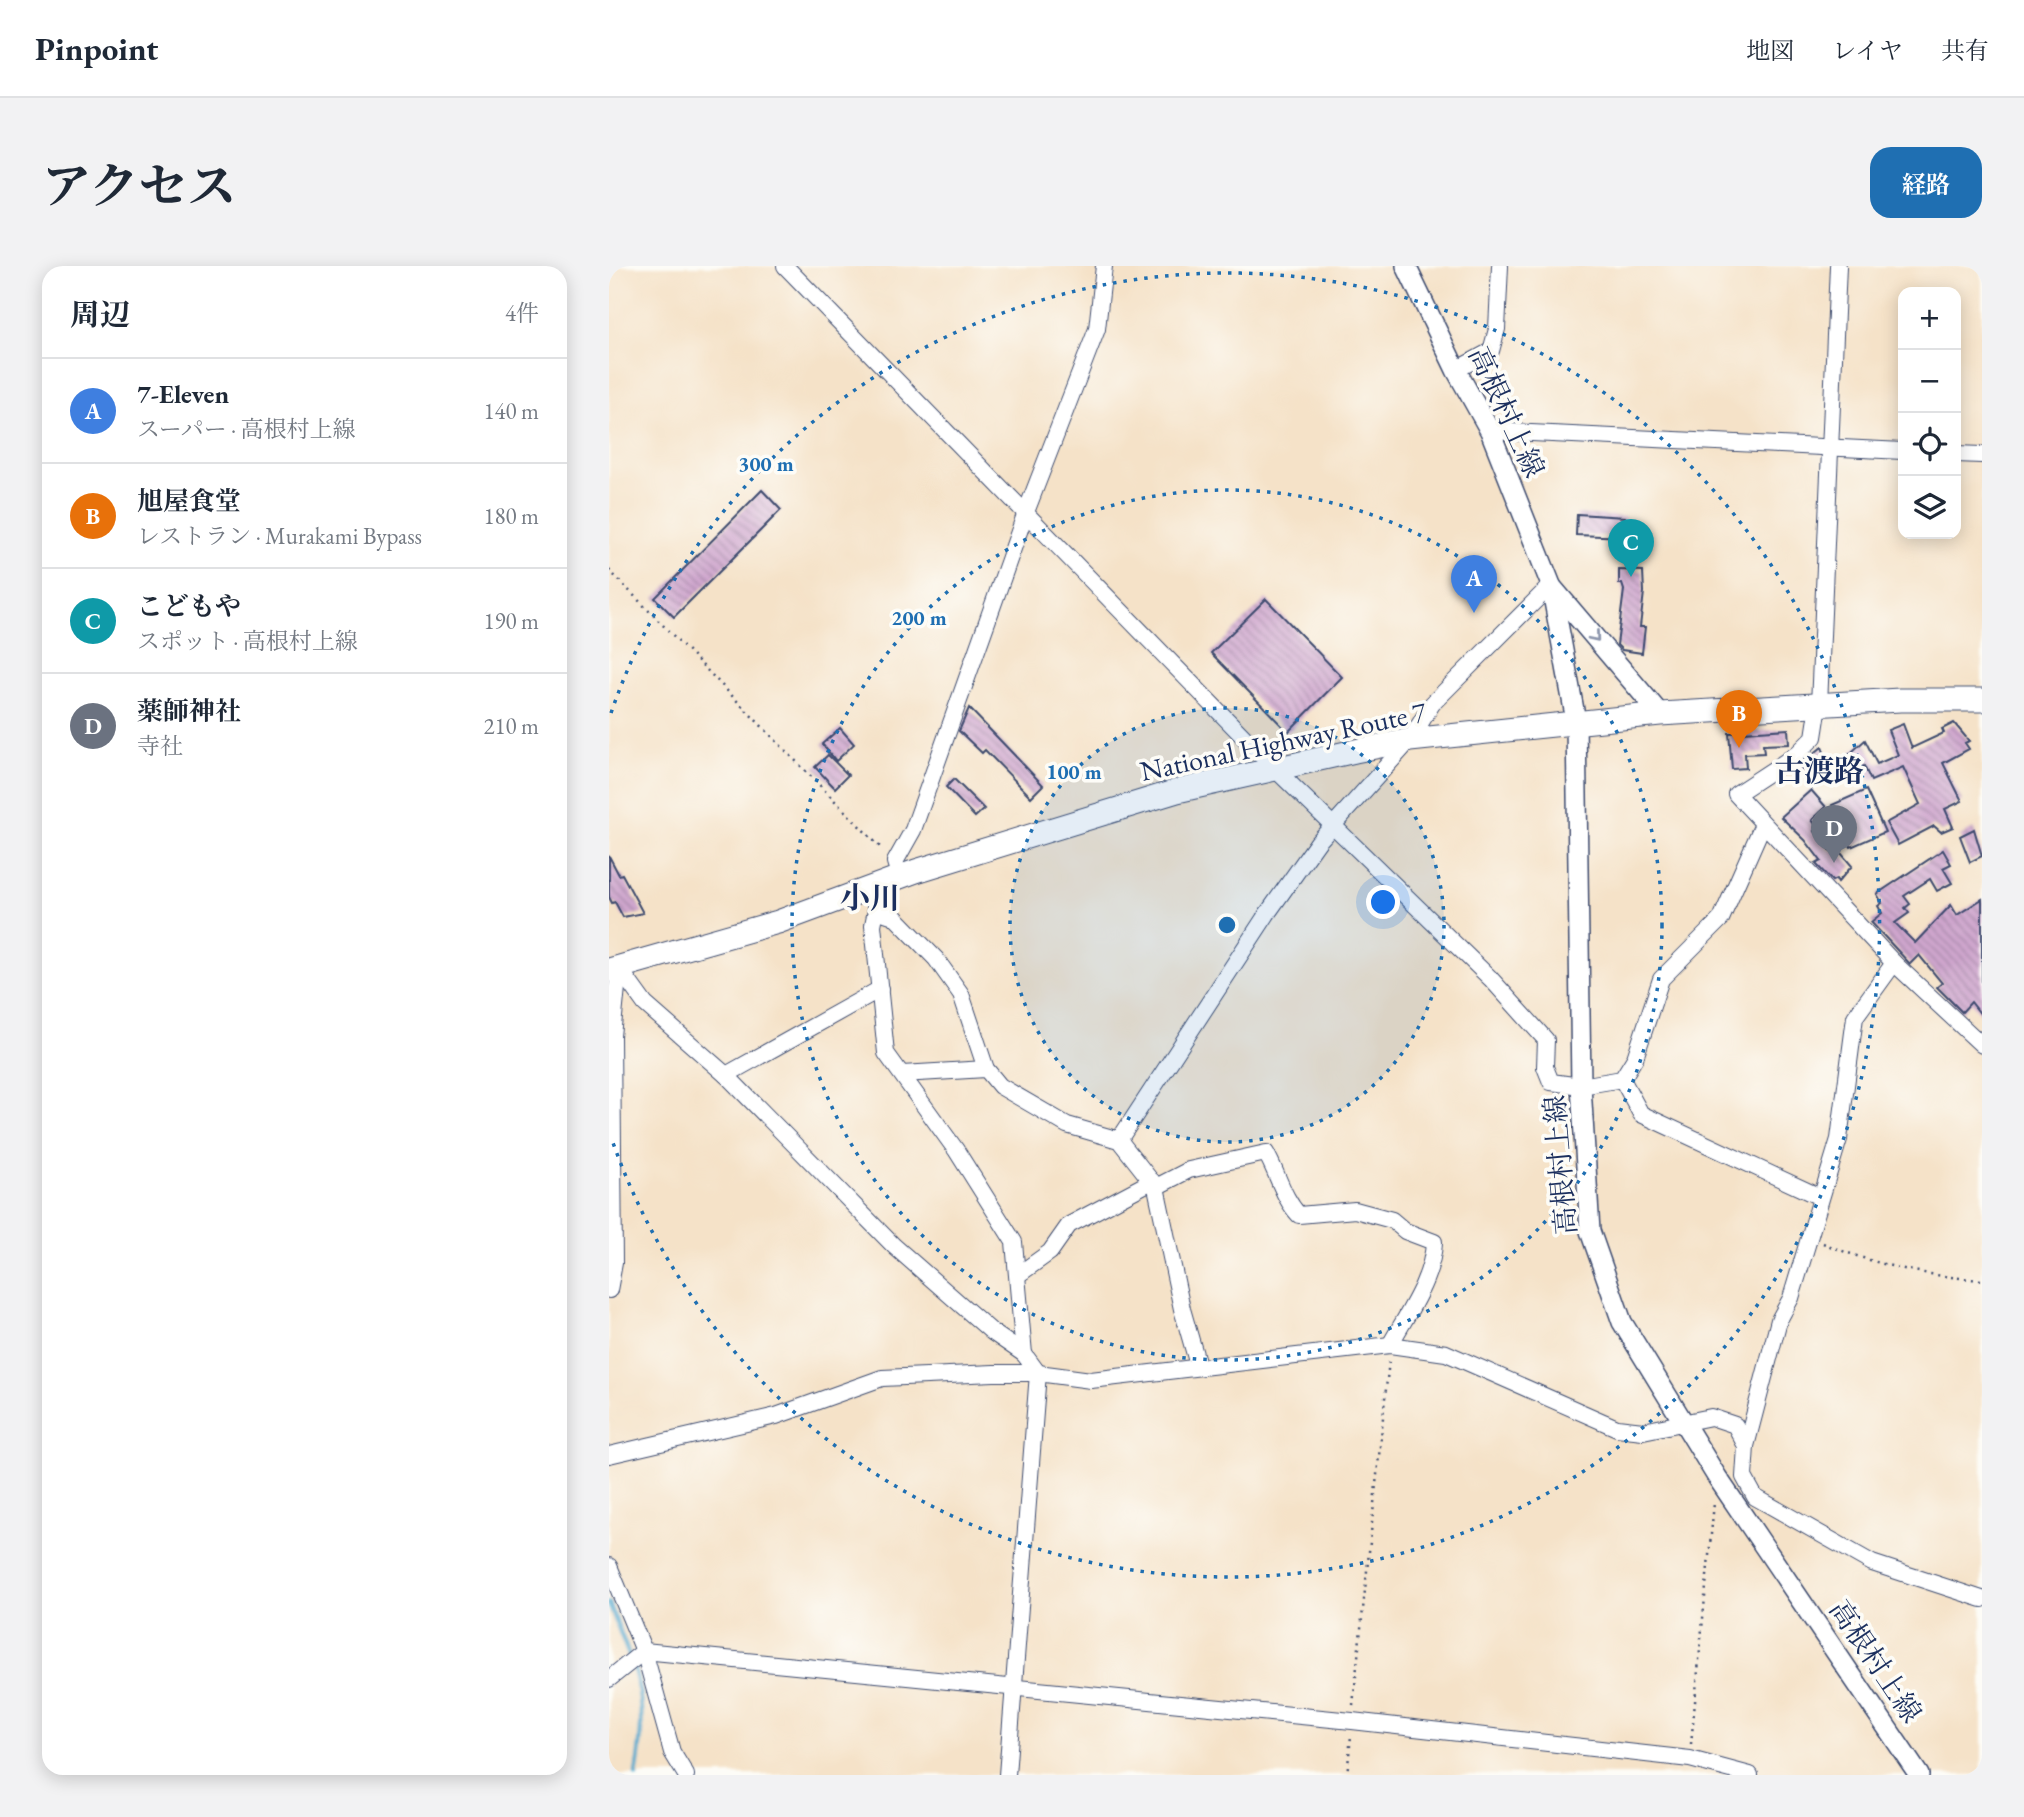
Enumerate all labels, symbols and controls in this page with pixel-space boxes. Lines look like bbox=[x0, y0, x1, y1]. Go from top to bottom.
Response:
text: Pinpoint bbox=[35, 27, 158, 70]
text: 地図 bbox=[1746, 35, 1794, 66]
text: レイヤ bbox=[1832, 35, 1903, 66]
text: 共有 bbox=[1941, 35, 1989, 66]
button: 経路 bbox=[1870, 147, 1982, 218]
text: アクセス bbox=[42, 154, 237, 218]
map controls bbox=[1898, 287, 1961, 539]
button: + bbox=[1898, 287, 1961, 350]
text: 周辺 bbox=[70, 295, 130, 334]
text: 4件 bbox=[505, 298, 539, 328]
street label: 高根村上線 bbox=[1461, 341, 1553, 483]
button: − bbox=[1898, 350, 1961, 413]
text: 7-Eleven bbox=[137, 377, 229, 411]
text: A bbox=[85, 396, 101, 426]
text: 140 m bbox=[483, 396, 539, 426]
button: locate bbox=[1898, 413, 1961, 476]
text: スーパー · 高根村上線 bbox=[137, 414, 356, 444]
text: 300 m bbox=[738, 450, 794, 477]
button: layers bbox=[1898, 476, 1961, 539]
text: 旭屋食堂 bbox=[137, 484, 241, 518]
text: B bbox=[86, 501, 100, 531]
text: 180 m bbox=[483, 501, 539, 531]
pin: C bbox=[1608, 519, 1654, 577]
text: レストラン · Murakami Bypass bbox=[137, 521, 422, 551]
pin: A bbox=[1451, 555, 1497, 613]
text: こどもや bbox=[137, 589, 241, 623]
text: 200 m bbox=[891, 604, 947, 631]
text: C bbox=[85, 606, 101, 636]
text: 190 m bbox=[483, 606, 539, 636]
text: スポット · 高根村上線 bbox=[137, 626, 358, 656]
one-way arrow bbox=[1587, 629, 1599, 642]
pin: B bbox=[1716, 690, 1762, 748]
street label: National Highway Route 7 bbox=[1137, 693, 1430, 789]
text: 薬師神社 bbox=[137, 694, 241, 728]
text: D bbox=[84, 711, 102, 741]
text: 210 m bbox=[483, 711, 539, 741]
text: 寺社 bbox=[137, 731, 183, 761]
district label: 古渡路 bbox=[1774, 751, 1864, 790]
text: 100 m bbox=[1046, 758, 1102, 785]
pin: D bbox=[1811, 805, 1857, 863]
district label: 小川 bbox=[840, 878, 900, 917]
your location bbox=[1366, 885, 1400, 919]
centre of rings bbox=[1215, 913, 1239, 937]
street label: 高根村上線 bbox=[1536, 1094, 1584, 1236]
street label: 高根村上線 bbox=[1822, 1593, 1930, 1729]

